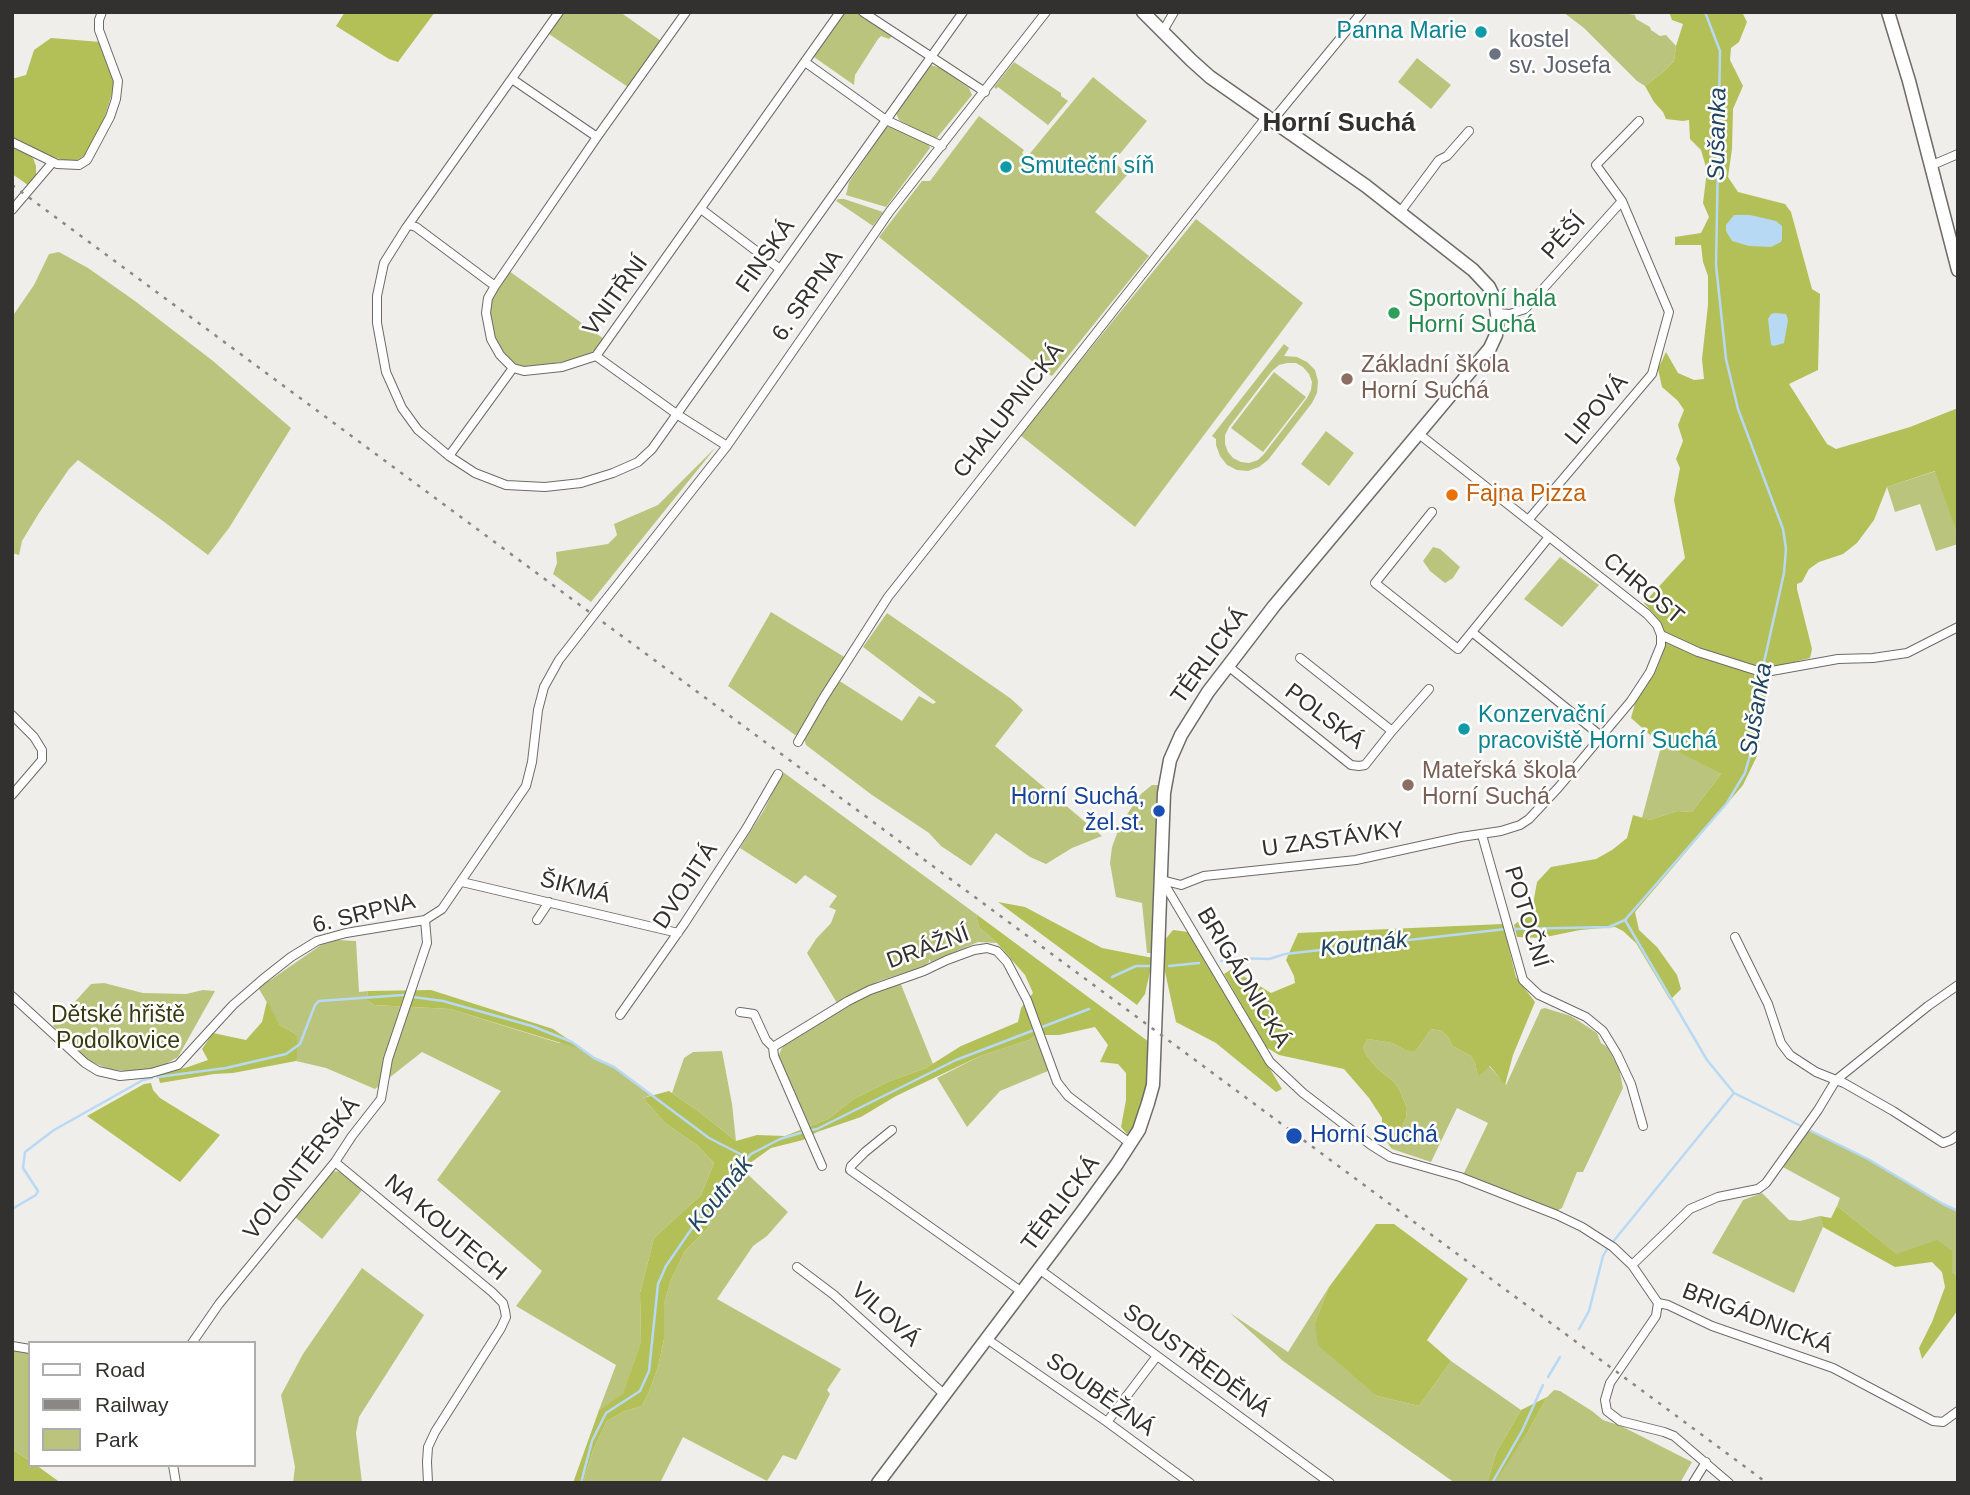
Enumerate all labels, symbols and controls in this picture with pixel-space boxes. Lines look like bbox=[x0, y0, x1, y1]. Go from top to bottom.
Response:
place label: Panna Marie bbox=[1337, 18, 1467, 46]
marker: Panna Marie bbox=[1473, 24, 1489, 40]
place label: kostel sv. Josefa bbox=[1509, 27, 1611, 81]
marker: kostel sv. Josefa bbox=[1487, 46, 1503, 62]
water label: Sušanka bbox=[1703, 87, 1733, 181]
district label: Horní Suchá bbox=[1262, 108, 1416, 140]
place label: Smuteční síň bbox=[1020, 153, 1154, 181]
marker: Smuteční síň bbox=[998, 159, 1014, 175]
street label: PĚŠÍ bbox=[1536, 208, 1592, 266]
street label: FINSKÁ bbox=[731, 214, 801, 298]
street label: 6. SRPNA bbox=[767, 245, 849, 347]
street label: VNITŘNÍ bbox=[578, 251, 654, 341]
place label: Sportovní hala Horní Suchá bbox=[1408, 286, 1556, 340]
marker: Sportovní hala Horní Suchá bbox=[1386, 305, 1402, 321]
street label: CHALUPNICKÁ bbox=[948, 338, 1070, 484]
place label: Základní škola Horní Suchá bbox=[1361, 352, 1509, 406]
street label: LIPOVÁ bbox=[1560, 369, 1634, 451]
marker: Základní škola Horní Suchá bbox=[1339, 371, 1355, 387]
place label: Fajna Pizza bbox=[1466, 481, 1586, 509]
marker: Fajna Pizza bbox=[1444, 487, 1460, 503]
street label: CHROST bbox=[1597, 547, 1689, 631]
street label: TĚRLICKÁ bbox=[1166, 602, 1254, 710]
water label: Sušanka bbox=[1735, 661, 1779, 757]
street label: POLSKÁ bbox=[1279, 678, 1369, 756]
place label: Konzervační pracoviště Horní Suchá bbox=[1478, 702, 1717, 756]
marker: Konzervační pracoviště Horní Suchá bbox=[1456, 721, 1472, 737]
place label: Mateřská škola Horní Suchá bbox=[1422, 758, 1577, 812]
marker: Mateřská škola Horní Suchá bbox=[1400, 777, 1416, 793]
place label: Horní Suchá, žel.st. bbox=[1011, 784, 1145, 838]
marker: Horní Suchá, žel.st. bbox=[1151, 803, 1167, 819]
street label: U ZASTÁVKY bbox=[1260, 816, 1406, 864]
street label: DVOJITÁ bbox=[648, 838, 724, 934]
street label: POTOČNÍ bbox=[1498, 863, 1554, 971]
street label: ŠIKMÁ bbox=[537, 866, 613, 910]
street label: 6. SRPNA bbox=[310, 888, 418, 940]
street label: BRIGÁDNICKÁ bbox=[1190, 903, 1296, 1053]
street label: DRÁŽNÍ bbox=[883, 920, 973, 976]
water label: Koutnák bbox=[1319, 926, 1409, 964]
park label: Dětské hřiště Podolkovice bbox=[51, 1002, 185, 1056]
street label: VOLONTÉRSKÁ bbox=[238, 1093, 366, 1245]
place label: Horní Suchá bbox=[1310, 1122, 1438, 1150]
marker: Horní Suchá bbox=[1284, 1126, 1304, 1146]
water label: Koutnák bbox=[682, 1151, 760, 1237]
street label: TĚRLICKÁ bbox=[1016, 1151, 1106, 1257]
street label: NA KOUTECH bbox=[378, 1169, 512, 1287]
street label: VILOVÁ bbox=[845, 1277, 925, 1353]
street label: BRIGÁDNICKÁ bbox=[1678, 1278, 1836, 1360]
street label: SOUSTŘEDĚNÁ bbox=[1117, 1298, 1275, 1424]
legend bbox=[28, 1341, 256, 1467]
street label: SOUBĚŽNÁ bbox=[1040, 1347, 1160, 1443]
text: Road bbox=[95, 1358, 145, 1381]
text: Railway bbox=[95, 1393, 169, 1416]
text: Park bbox=[95, 1428, 138, 1451]

